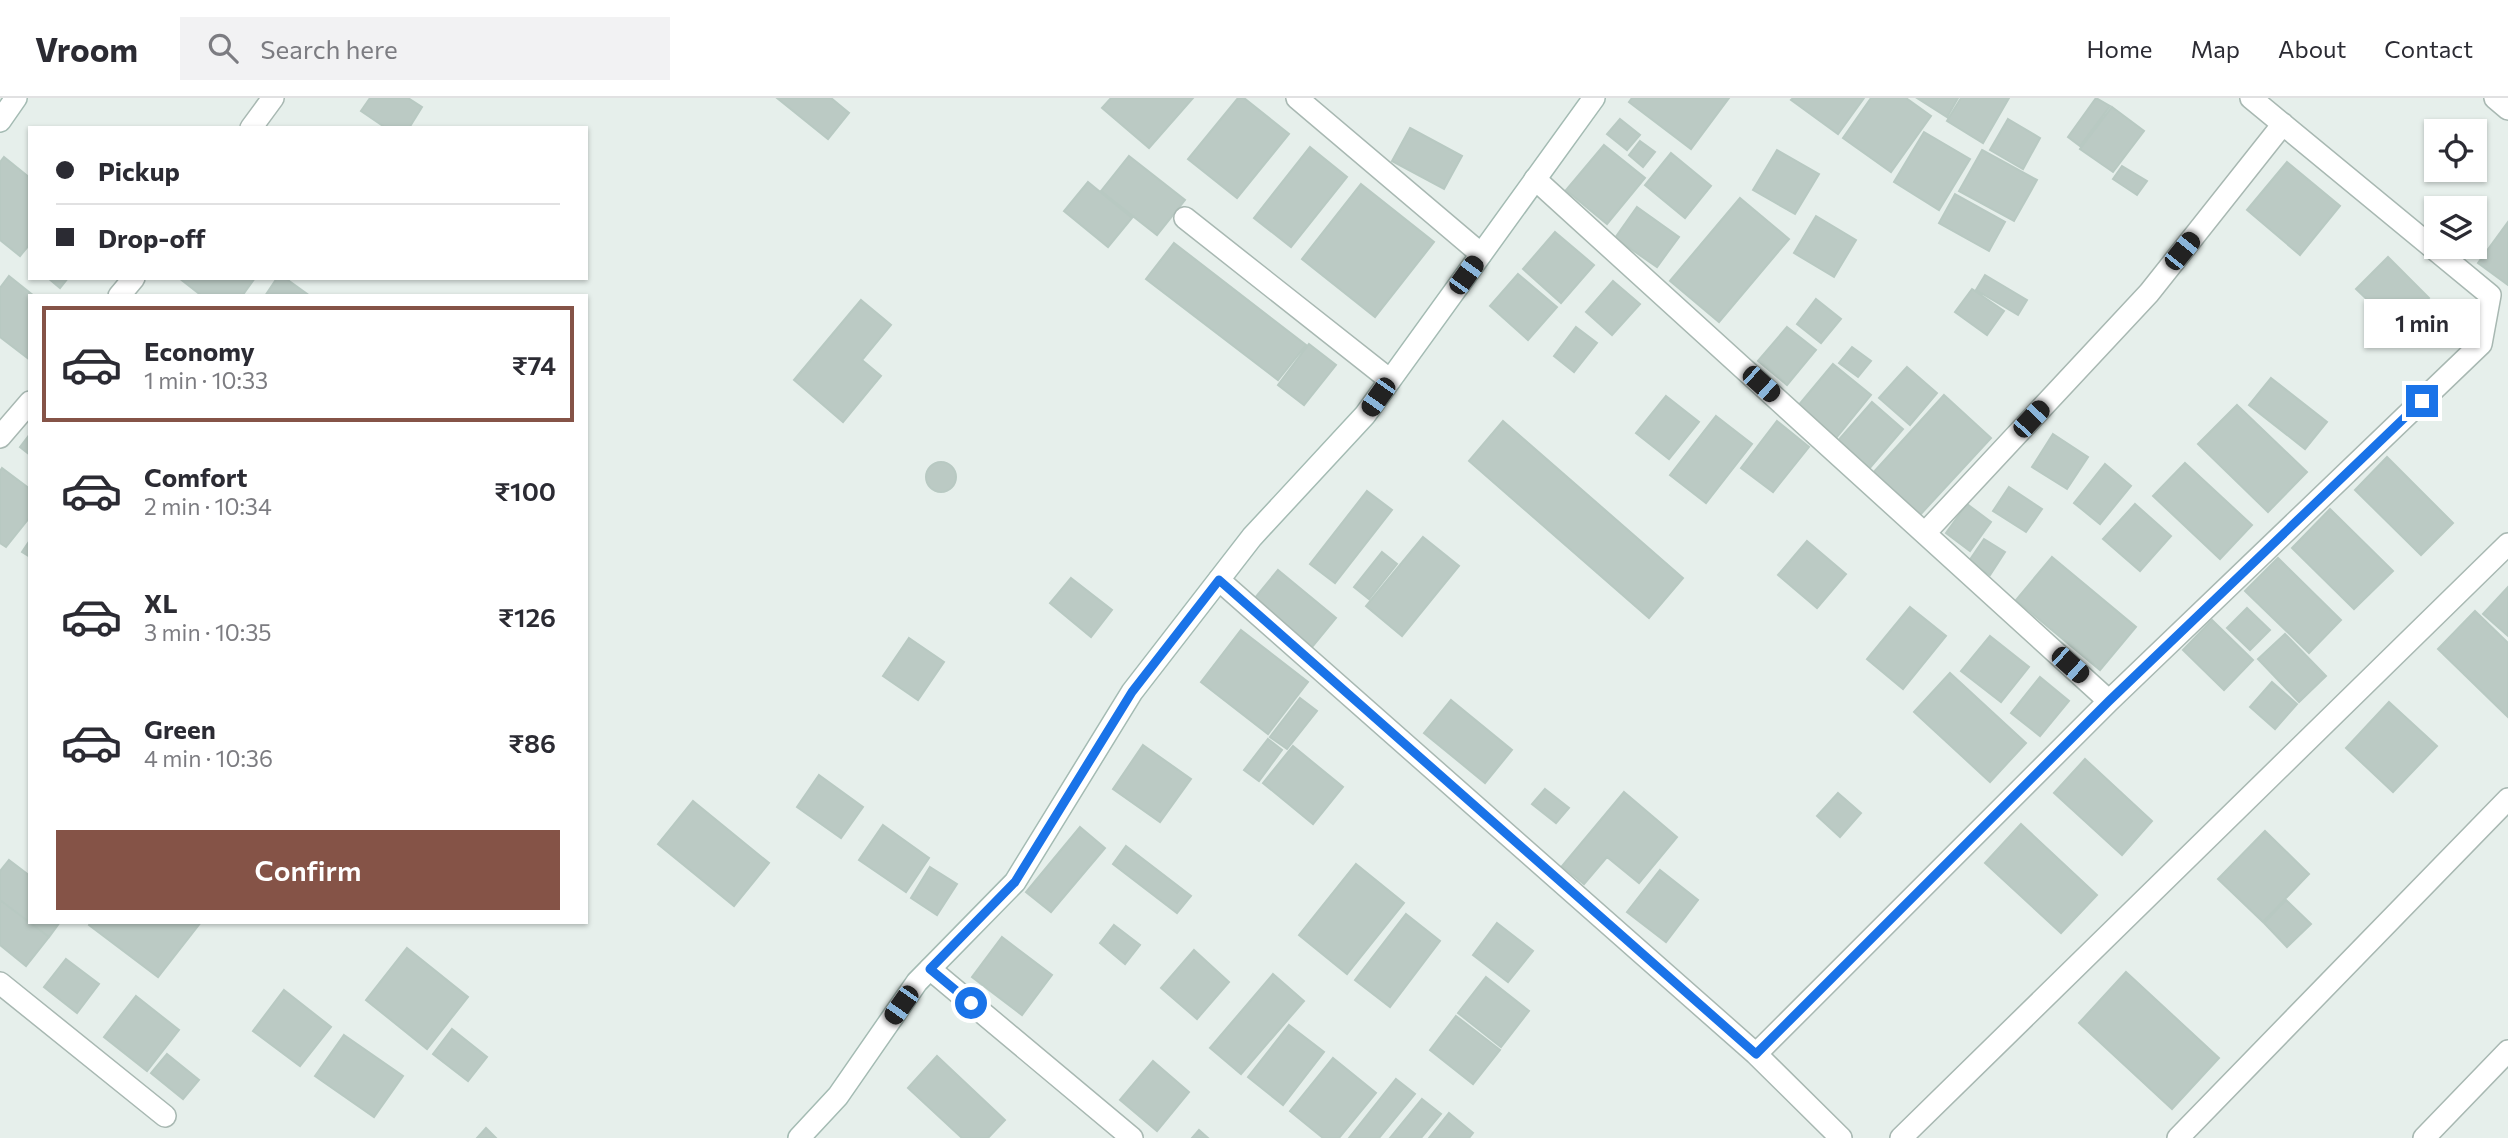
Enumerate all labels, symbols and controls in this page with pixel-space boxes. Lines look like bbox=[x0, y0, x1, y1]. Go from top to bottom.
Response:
search box bbox=[180, 17, 670, 80]
text: Vroom bbox=[35, 28, 138, 69]
icon: search bbox=[204, 29, 242, 67]
text: Search here bbox=[260, 33, 398, 64]
text: Home bbox=[2087, 34, 2153, 63]
text: Map bbox=[2191, 34, 2240, 63]
text: About bbox=[2278, 34, 2346, 63]
text: Contact bbox=[2384, 34, 2473, 63]
map controls bbox=[2424, 119, 2487, 259]
button: locate bbox=[2424, 119, 2487, 182]
text: Pickup bbox=[98, 155, 180, 186]
button: layers bbox=[2424, 196, 2487, 259]
text: Drop-off bbox=[98, 222, 205, 253]
car bbox=[2161, 228, 2204, 274]
car bbox=[1446, 252, 1487, 298]
callout: 1 min bbox=[2364, 300, 2480, 348]
text: 1 min bbox=[2395, 309, 2449, 337]
icon: car bbox=[60, 333, 123, 396]
text: Economy bbox=[144, 335, 255, 366]
text: ₹74 bbox=[512, 349, 556, 380]
car bbox=[1739, 362, 1784, 406]
text: 1 min · 10:33 bbox=[144, 366, 268, 394]
car bbox=[1358, 374, 1399, 420]
route end bbox=[2406, 385, 2438, 417]
car bbox=[2009, 396, 2054, 442]
icon: car bbox=[60, 459, 123, 522]
text: Comfort bbox=[144, 461, 247, 492]
text: ₹100 bbox=[494, 475, 556, 506]
text: 2 min · 10:34 bbox=[144, 492, 272, 520]
icon: car bbox=[60, 585, 123, 648]
text: XL bbox=[144, 587, 178, 618]
text: ₹126 bbox=[498, 601, 556, 632]
text: 3 min · 10:35 bbox=[144, 618, 272, 646]
car bbox=[2048, 643, 2093, 687]
icon: car bbox=[60, 711, 123, 774]
text: Green bbox=[144, 713, 216, 744]
text: ₹86 bbox=[508, 727, 556, 758]
text: 4 min · 10:36 bbox=[144, 744, 273, 772]
button: Confirm bbox=[56, 830, 560, 910]
car bbox=[881, 982, 922, 1028]
route start bbox=[955, 987, 987, 1019]

